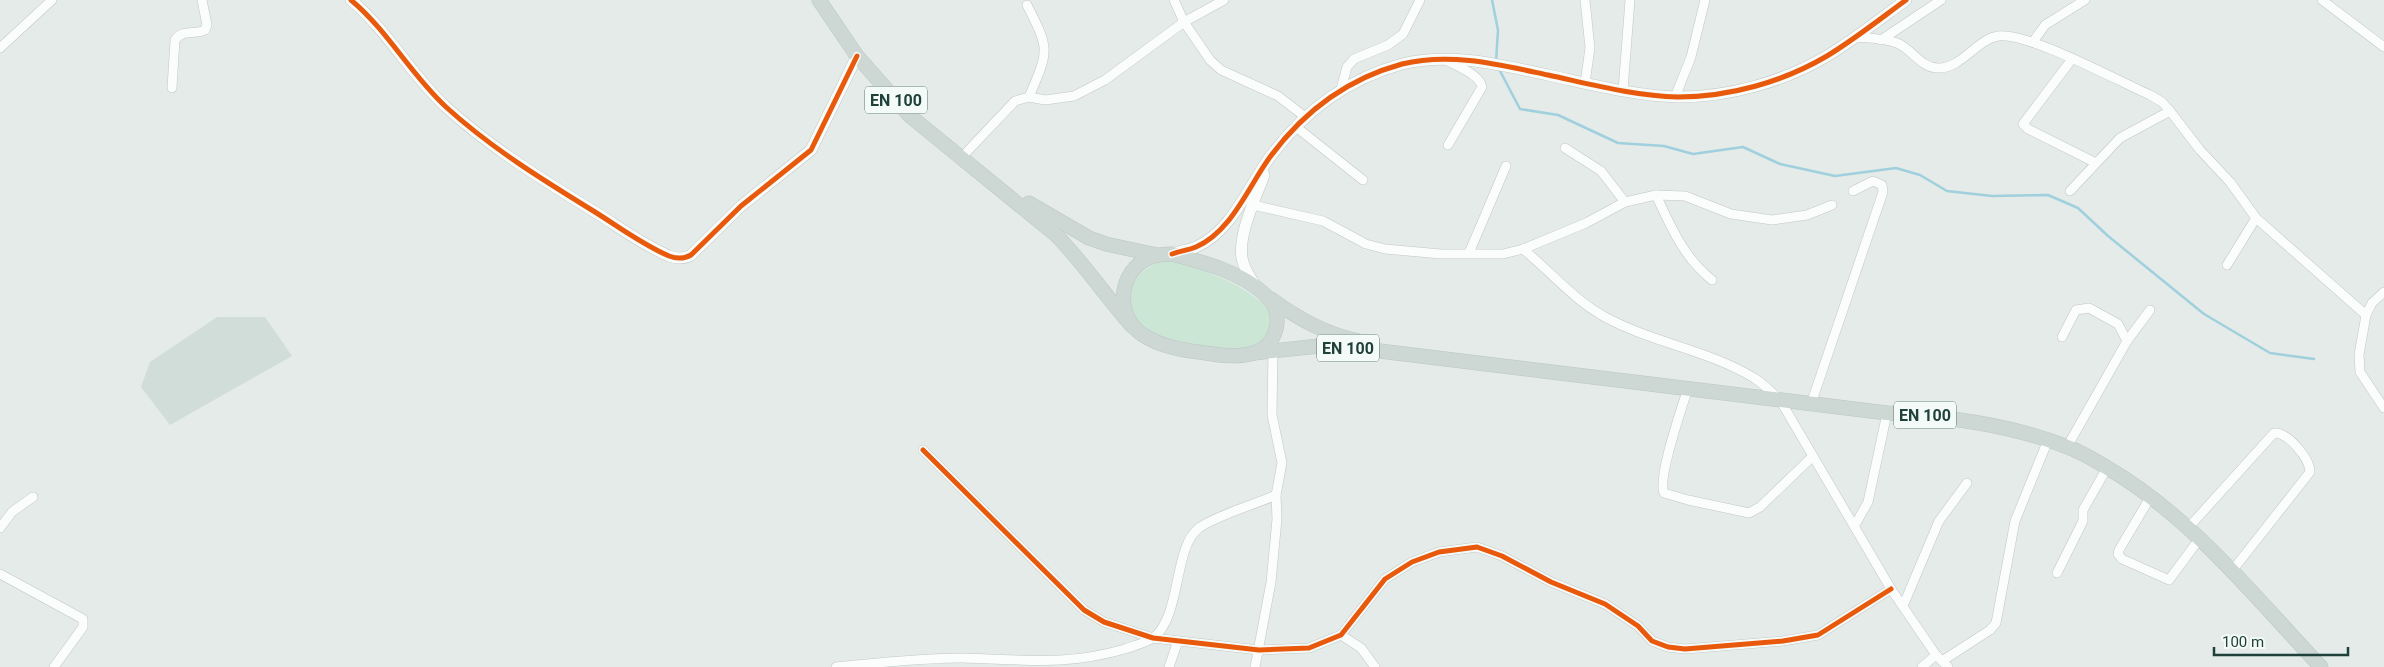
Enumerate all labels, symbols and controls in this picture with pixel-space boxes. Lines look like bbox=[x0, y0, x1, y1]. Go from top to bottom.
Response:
road number: EN 100 bbox=[865, 86, 927, 114]
road number: EN 100 bbox=[1317, 334, 1379, 362]
road number: EN 100 bbox=[1894, 402, 1956, 428]
scale bar bbox=[2214, 624, 2348, 656]
text: 100 m bbox=[2222, 633, 2264, 651]

